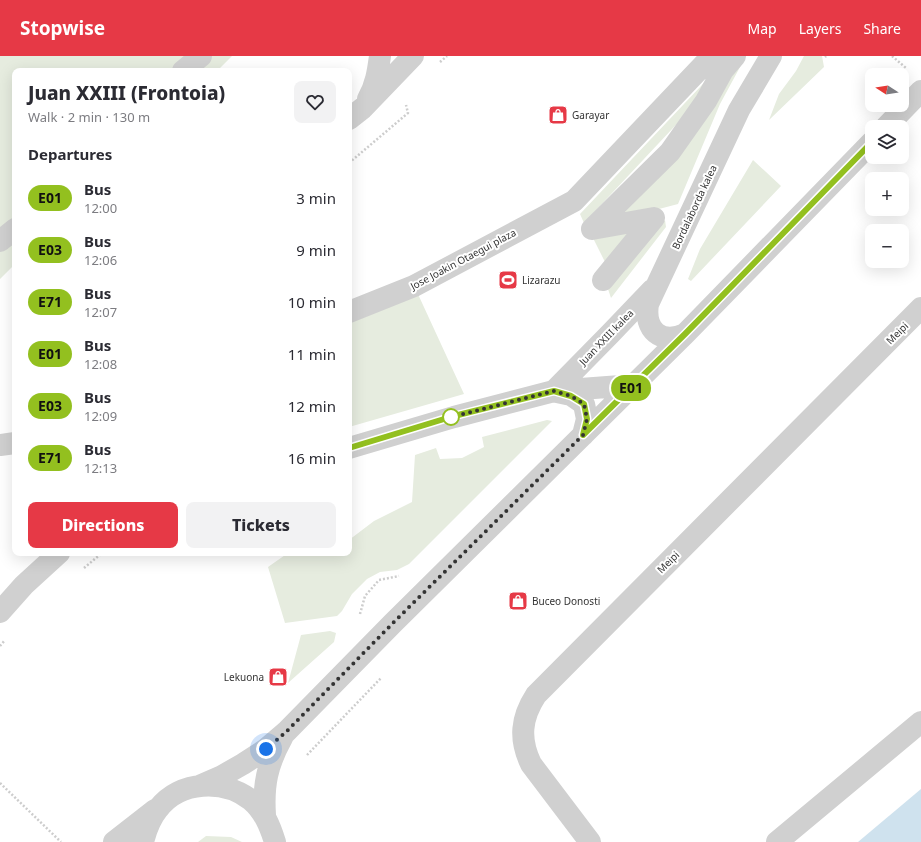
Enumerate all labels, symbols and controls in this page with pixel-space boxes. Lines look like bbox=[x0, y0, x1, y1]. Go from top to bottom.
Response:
text: Stopwise bbox=[20, 15, 105, 41]
text: Map bbox=[748, 19, 777, 38]
text: Layers bbox=[799, 19, 841, 38]
text: Share bbox=[863, 19, 901, 38]
north arrow bbox=[865, 68, 909, 112]
map controls bbox=[865, 68, 909, 268]
text: Juan XXIII (Frontoia) bbox=[28, 80, 225, 106]
button: heart bbox=[294, 81, 336, 123]
shop icon: Garayar bbox=[547, 104, 569, 126]
text: Walk · 2 min · 130 m bbox=[28, 108, 150, 126]
place label: Garayar bbox=[572, 108, 609, 122]
button: layers bbox=[865, 120, 909, 164]
text: Departures bbox=[28, 144, 112, 164]
street label: Bordalaborda kalea bbox=[668, 162, 720, 252]
button: + bbox=[865, 172, 909, 216]
text: Bus bbox=[84, 179, 111, 199]
text: E01 bbox=[38, 188, 62, 207]
text: 3 min bbox=[296, 188, 336, 208]
text: 12:00 bbox=[84, 199, 117, 217]
button: − bbox=[865, 224, 909, 268]
street label: Jose Joakin Otaegui plaza bbox=[407, 225, 518, 293]
text: Bus bbox=[84, 231, 111, 251]
text: E03 bbox=[38, 240, 62, 259]
text: 9 min bbox=[296, 240, 336, 260]
text: 12:06 bbox=[84, 251, 117, 269]
sports icon: Lizarazu bbox=[497, 269, 519, 291]
place label: Lizarazu bbox=[522, 273, 561, 287]
text: Bus bbox=[84, 283, 111, 303]
text: E71 bbox=[38, 292, 62, 311]
text: 10 min bbox=[288, 292, 336, 312]
text: 12:07 bbox=[84, 303, 117, 321]
street label: Juan XXIII kalea bbox=[575, 306, 636, 369]
street label: Meipi bbox=[883, 319, 911, 347]
text: Bus bbox=[84, 335, 111, 355]
text: E01 bbox=[38, 344, 62, 363]
text: 11 min bbox=[288, 344, 336, 364]
text: 12:08 bbox=[84, 355, 117, 373]
line badge: E01 bbox=[608, 375, 654, 401]
text: E01 bbox=[619, 378, 643, 397]
text: Bus bbox=[84, 387, 111, 407]
text: E03 bbox=[38, 396, 62, 415]
text: 12 min bbox=[288, 396, 336, 416]
text: 12:09 bbox=[84, 407, 117, 425]
unlabelled marker bbox=[442, 408, 460, 426]
text: Bus bbox=[84, 439, 111, 459]
text: E71 bbox=[38, 448, 62, 467]
text: 16 min bbox=[288, 448, 336, 468]
text: 12:13 bbox=[84, 459, 117, 477]
button: Directions bbox=[28, 502, 178, 548]
button: Tickets bbox=[186, 502, 336, 548]
street label: Meipi bbox=[654, 548, 682, 576]
shop icon: Buceo Donosti bbox=[507, 590, 529, 612]
place label: Buceo Donosti bbox=[532, 594, 600, 608]
shop icon: Lekuona bbox=[267, 666, 289, 688]
place label: Lekuona bbox=[224, 670, 264, 684]
your location bbox=[256, 739, 276, 759]

